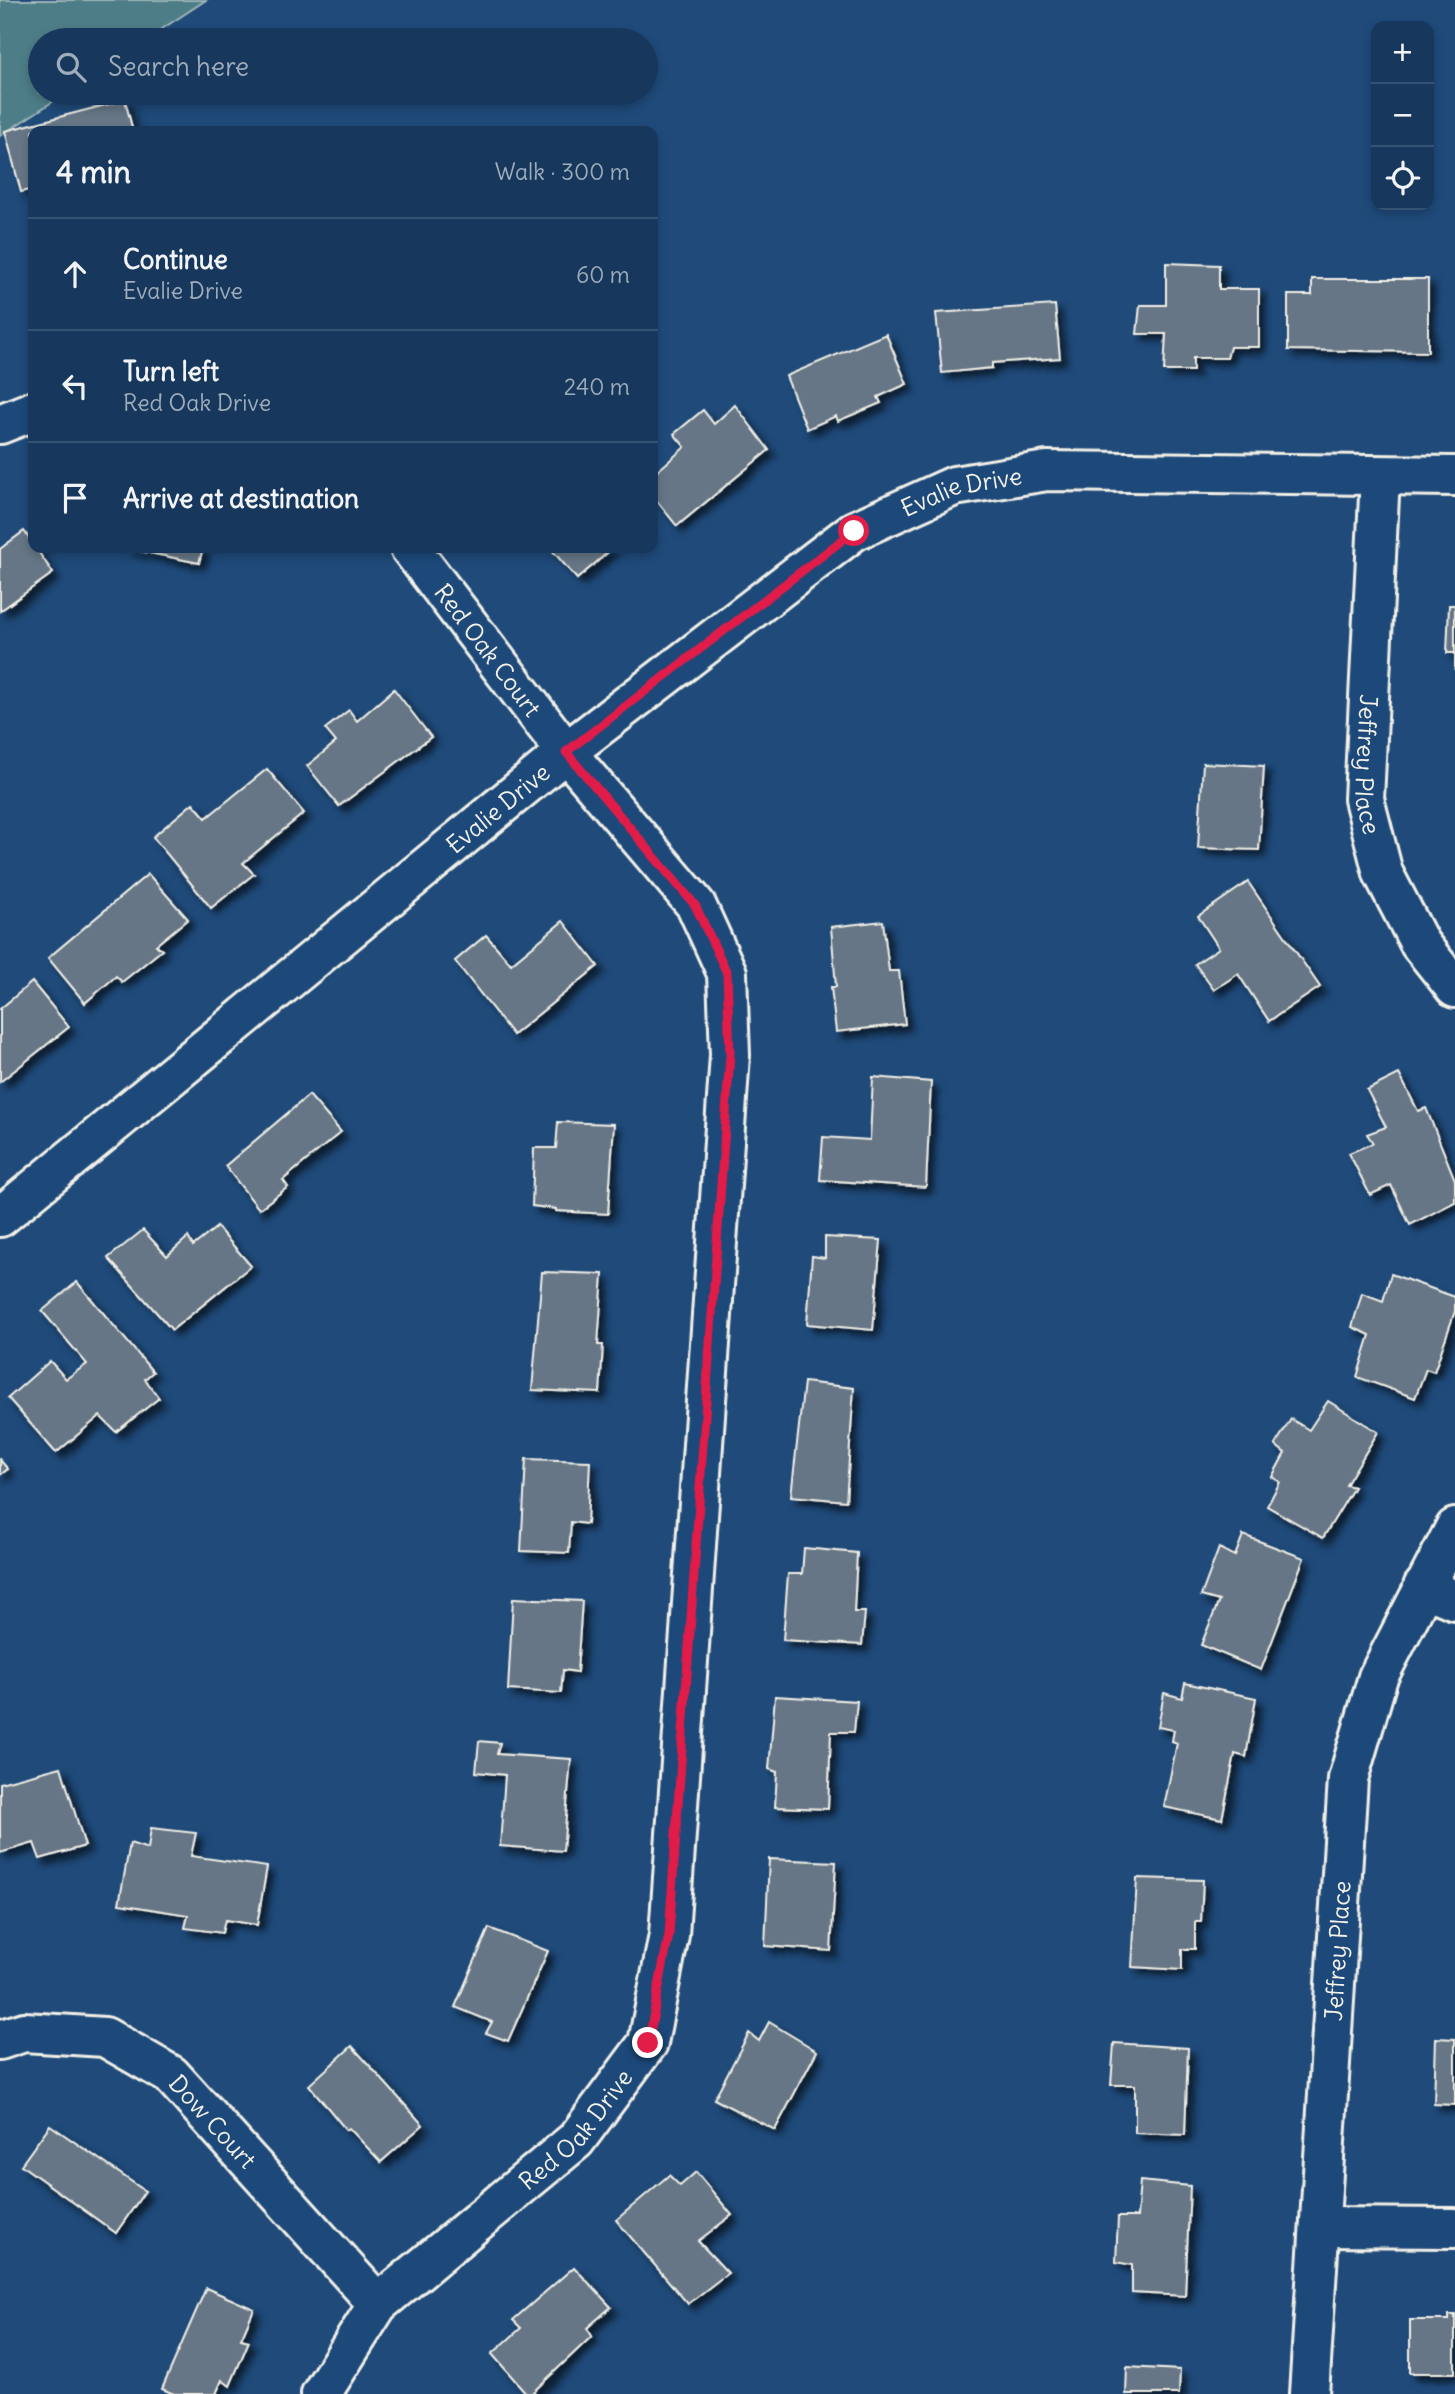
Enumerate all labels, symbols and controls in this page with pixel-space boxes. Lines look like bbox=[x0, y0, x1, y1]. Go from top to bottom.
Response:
map controls bbox=[1371, 21, 1434, 210]
button: + bbox=[1371, 21, 1434, 84]
search box bbox=[28, 28, 658, 105]
icon: search bbox=[52, 48, 90, 86]
text: Search here bbox=[108, 50, 249, 83]
button: − bbox=[1371, 84, 1434, 147]
button: locate bbox=[1371, 147, 1434, 210]
text: 4 min bbox=[56, 153, 131, 191]
text: Walk · 300 m bbox=[495, 157, 630, 186]
text: Continue bbox=[123, 243, 228, 276]
icon: ahead bbox=[56, 255, 94, 293]
text: 60 m bbox=[576, 260, 630, 289]
text: Evalie Drive bbox=[123, 276, 243, 305]
text: Turn left bbox=[123, 355, 219, 388]
icon: left bbox=[56, 367, 94, 405]
text: 240 m bbox=[564, 372, 630, 401]
text: Red Oak Drive bbox=[123, 388, 271, 417]
street label: Evalie Drive bbox=[896, 460, 1024, 523]
icon: arrive bbox=[56, 479, 94, 517]
text: Arrive at destination bbox=[123, 482, 359, 515]
route start bbox=[838, 515, 869, 546]
street label: Red Oak Court bbox=[428, 578, 548, 722]
street label: Jeffrey Place bbox=[1349, 694, 1387, 837]
street label: Evalie Drive bbox=[440, 757, 556, 860]
street label: Jeffrey Place bbox=[1318, 1880, 1357, 2022]
route end bbox=[632, 2027, 663, 2058]
street label: Red Oak Drive bbox=[513, 2063, 639, 2196]
street label: Dow Court bbox=[163, 2068, 263, 2174]

